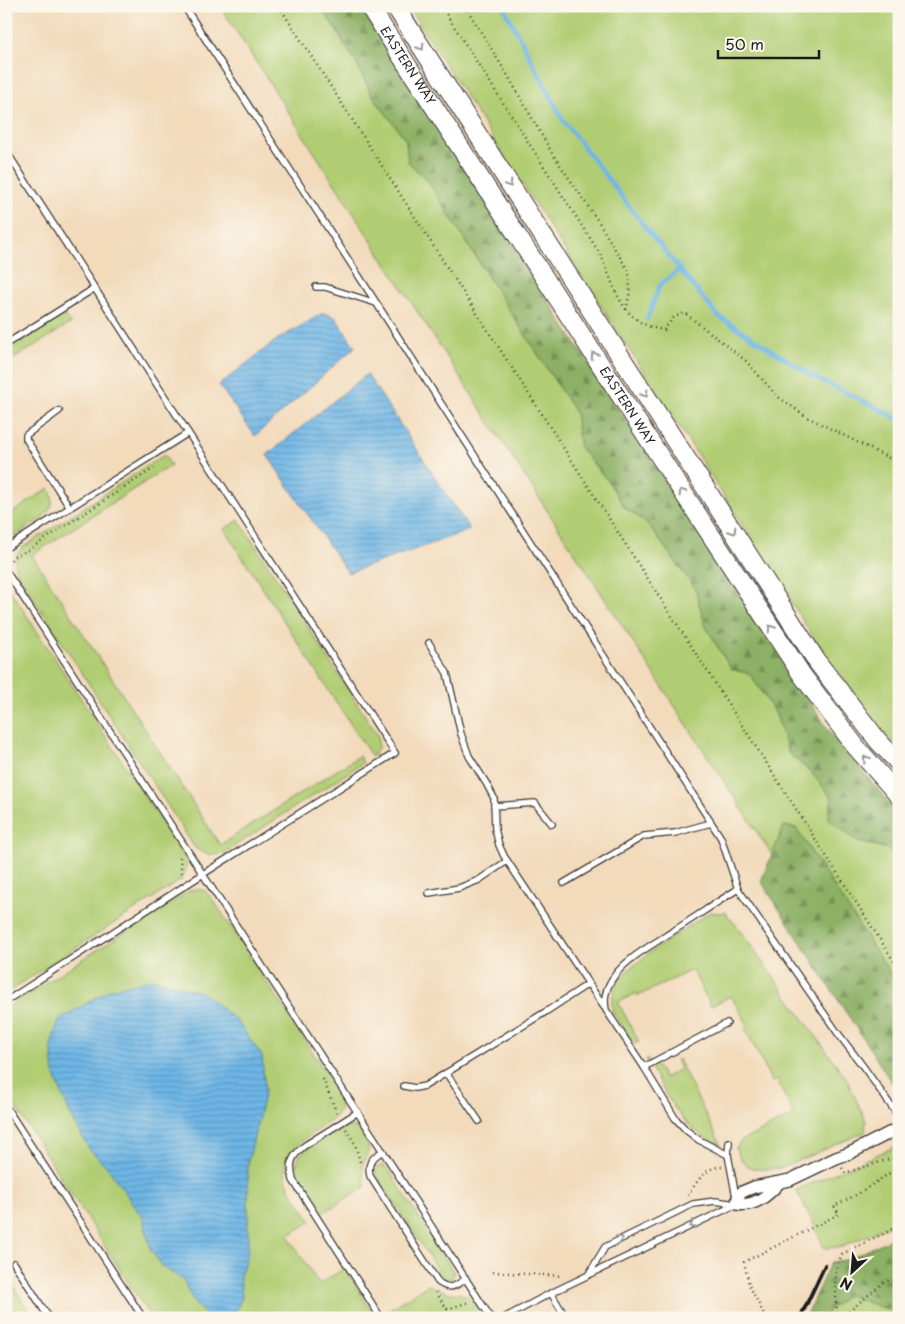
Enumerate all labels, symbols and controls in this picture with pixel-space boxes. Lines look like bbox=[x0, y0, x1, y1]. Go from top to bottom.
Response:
street label: EASTERN WAY bbox=[376, 22, 440, 108]
scale bar bbox=[718, 28, 819, 60]
text: 50 m bbox=[725, 32, 764, 55]
one-way arrow bbox=[415, 42, 425, 51]
one-way arrow bbox=[503, 178, 513, 187]
one-way arrow bbox=[591, 351, 601, 360]
street label: EASTERN WAY bbox=[596, 363, 660, 448]
one-way arrow bbox=[638, 389, 648, 398]
one-way arrow bbox=[679, 488, 689, 497]
one-way arrow bbox=[726, 525, 736, 534]
one-way arrow bbox=[768, 624, 778, 633]
one-way arrow bbox=[863, 756, 872, 765]
one-way arrow bbox=[689, 1219, 698, 1229]
one-way arrow bbox=[615, 1235, 624, 1246]
north arrow bbox=[828, 1246, 878, 1296]
text: N bbox=[836, 1272, 856, 1296]

